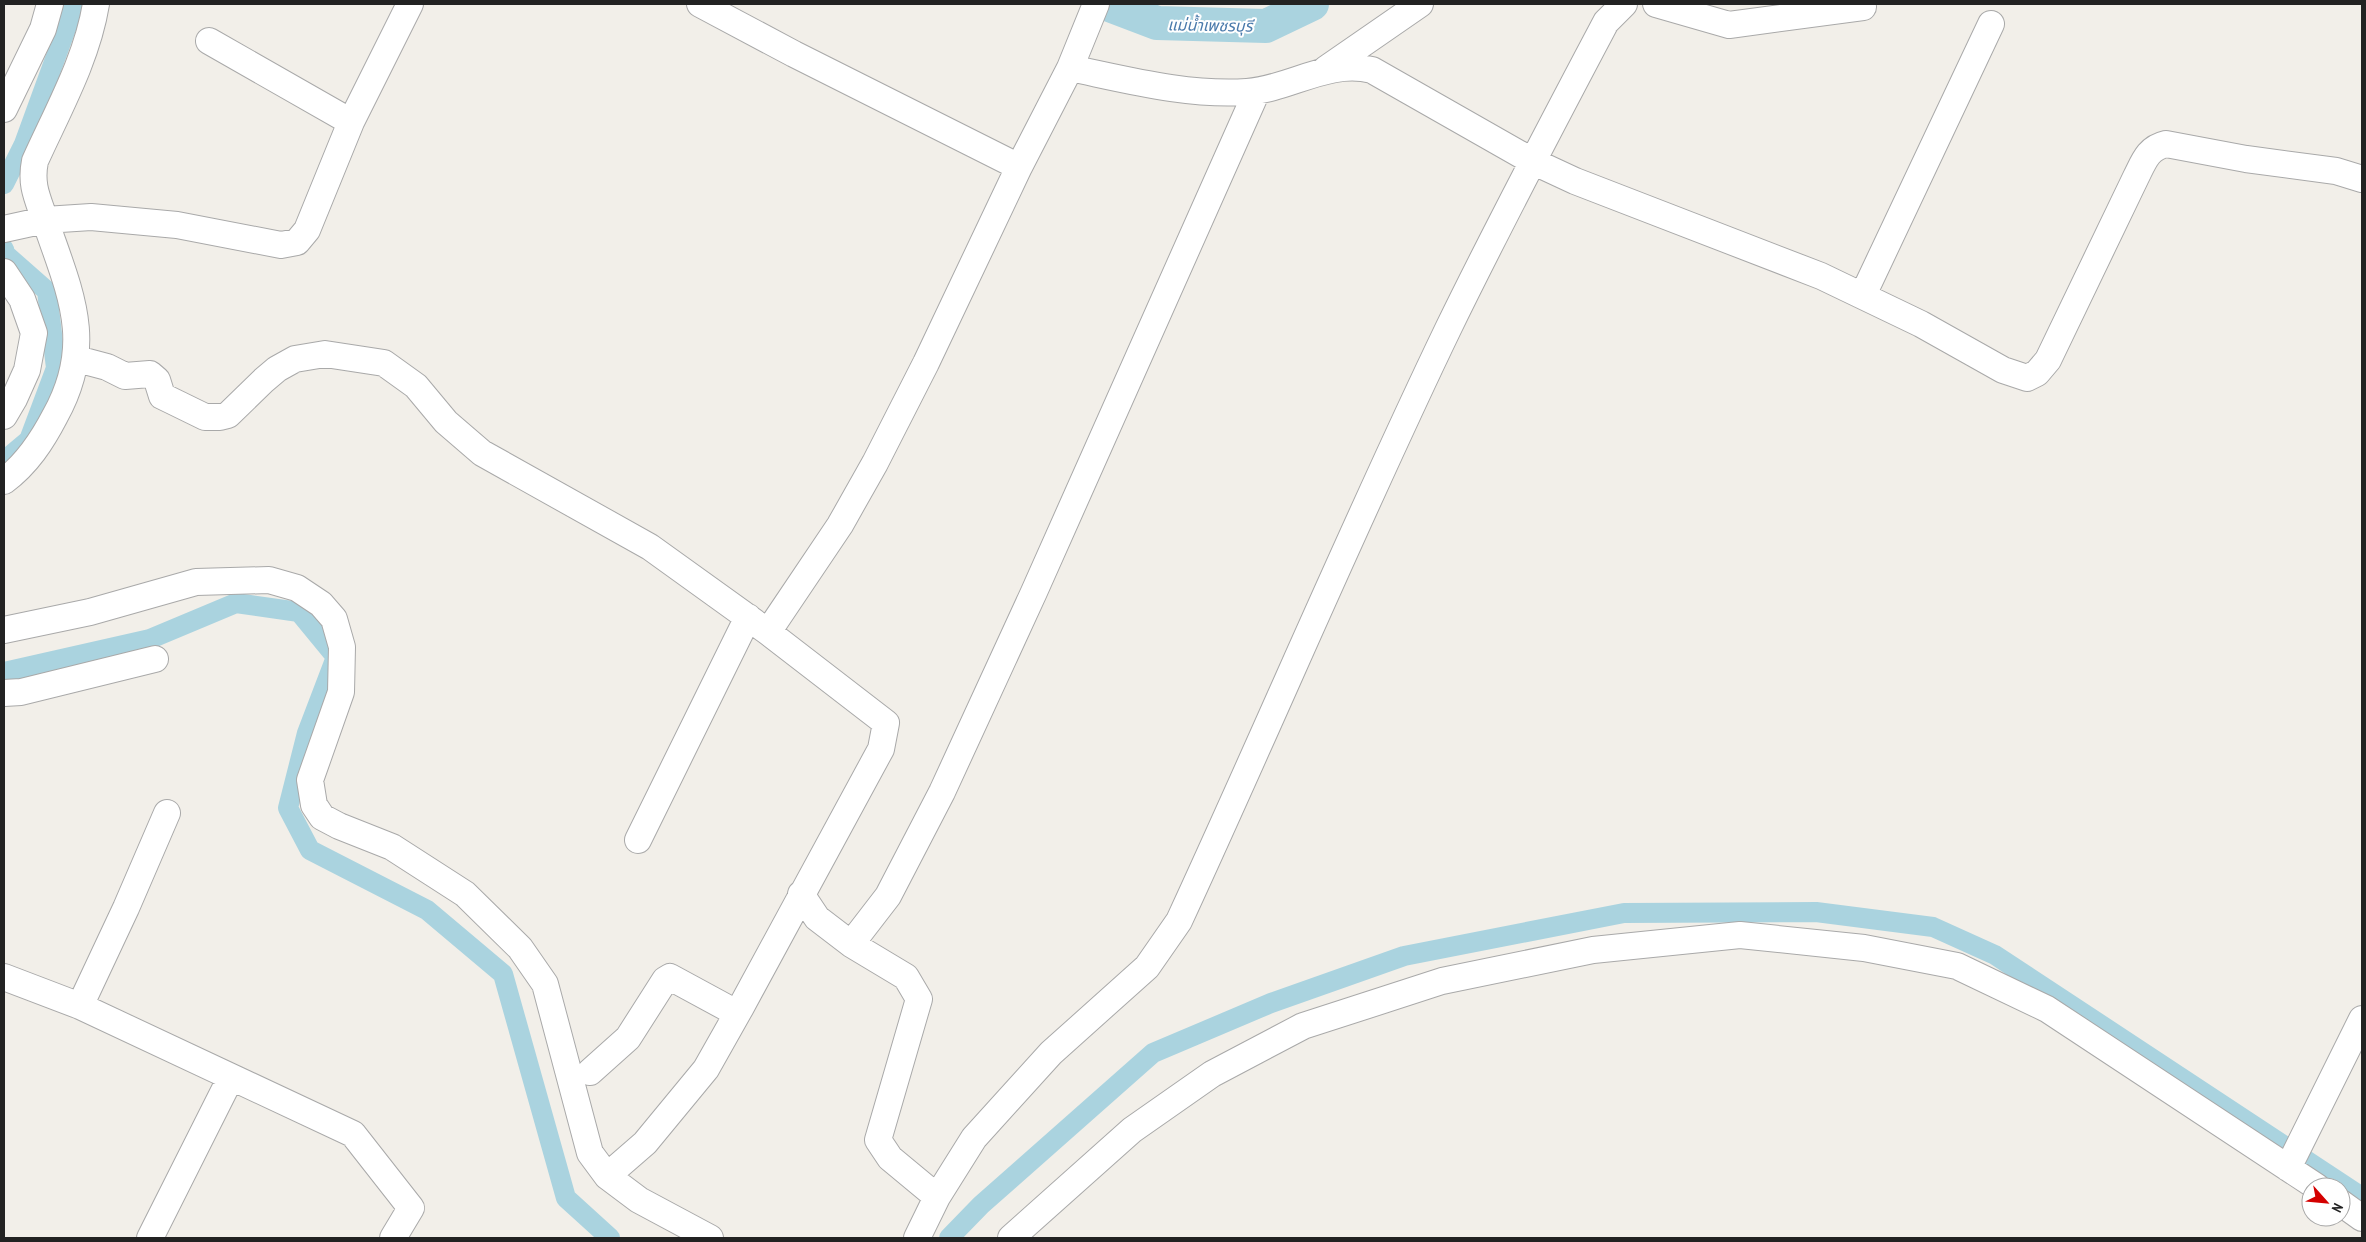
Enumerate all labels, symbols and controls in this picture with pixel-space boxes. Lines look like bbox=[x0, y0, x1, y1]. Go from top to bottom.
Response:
water label: แม่น้ำเพชรบุรี bbox=[1167, 13, 1255, 37]
north arrow bbox=[2301, 1177, 2351, 1227]
text: N bbox=[2328, 1200, 2347, 1215]

